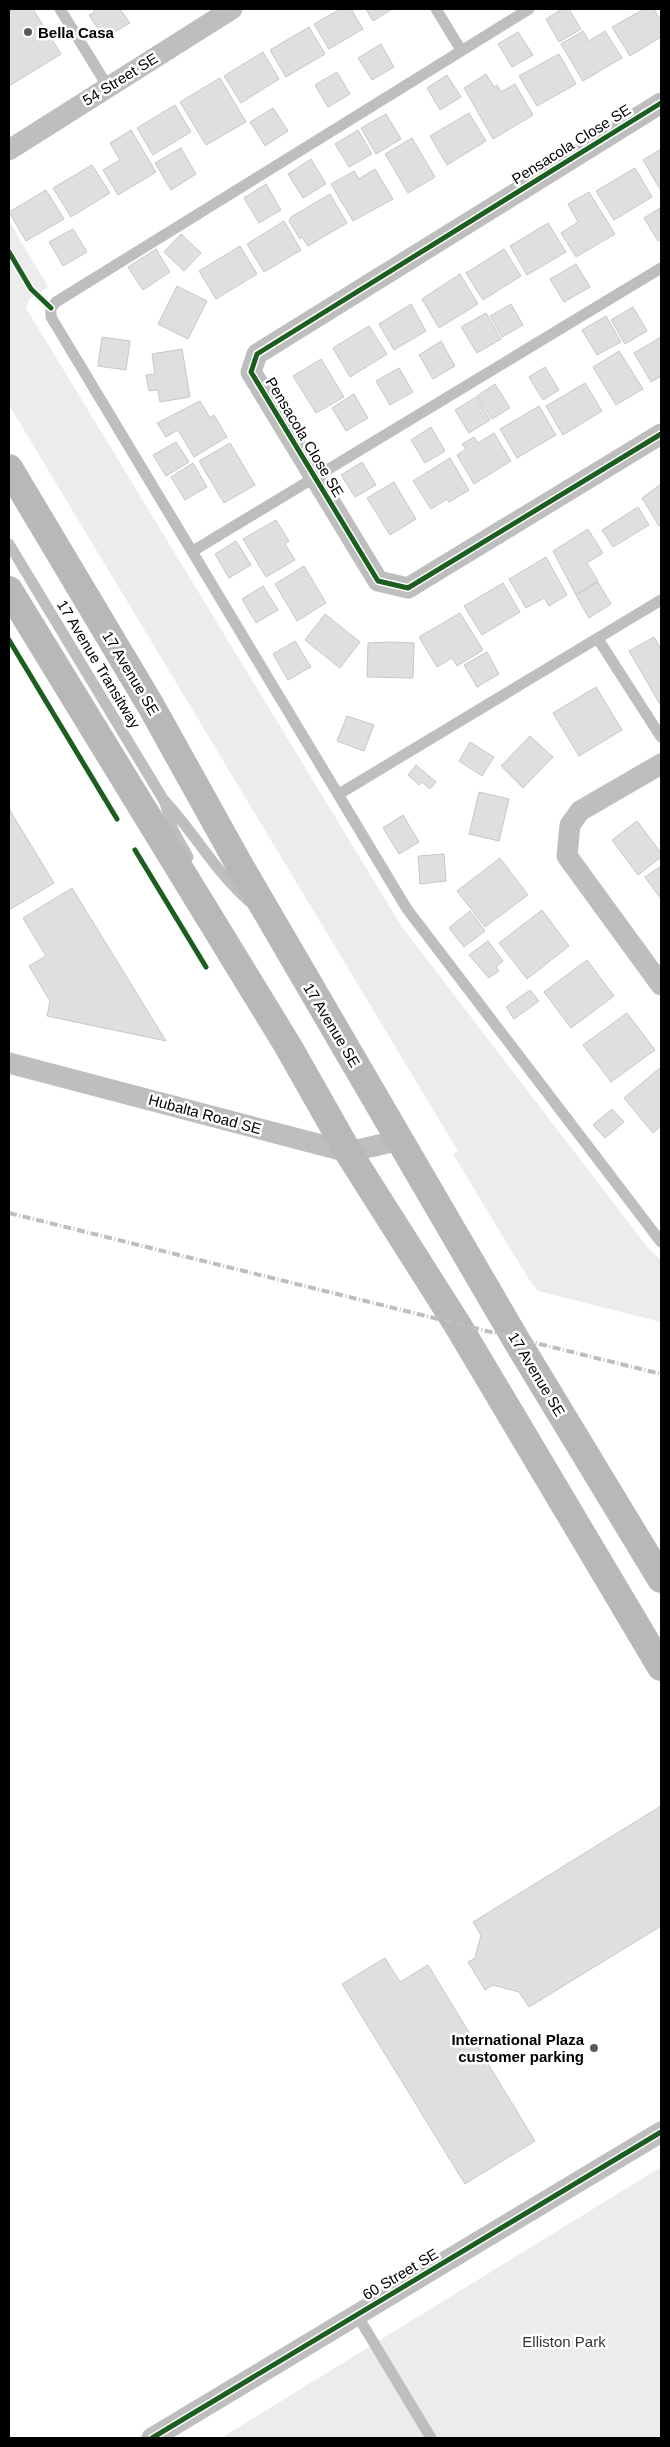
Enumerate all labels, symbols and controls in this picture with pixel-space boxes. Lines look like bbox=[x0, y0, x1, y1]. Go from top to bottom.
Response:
place label: Bella Casa bbox=[38, 24, 115, 41]
marker: Bella Casa bbox=[22, 26, 34, 38]
street label: 54 Street SE bbox=[79, 49, 161, 109]
street label: Pensacola Close SE bbox=[509, 101, 633, 187]
street label: Pensacola Close SE bbox=[262, 374, 348, 500]
street label: 17 Avenue Transitway bbox=[54, 597, 144, 732]
street label: 17 Avenue SE bbox=[99, 628, 163, 718]
street label: 17 Avenue SE bbox=[300, 980, 364, 1070]
street label: Hubalta Road SE bbox=[147, 1091, 263, 1137]
street label: 17 Avenue SE bbox=[505, 1329, 569, 1419]
place label: International Plaza customer parking bbox=[451, 2031, 585, 2065]
marker: International Plaza customer parking bbox=[588, 2042, 600, 2054]
street label: 60 Street SE bbox=[359, 2245, 441, 2303]
park label: Elliston Park bbox=[522, 2333, 606, 2350]

